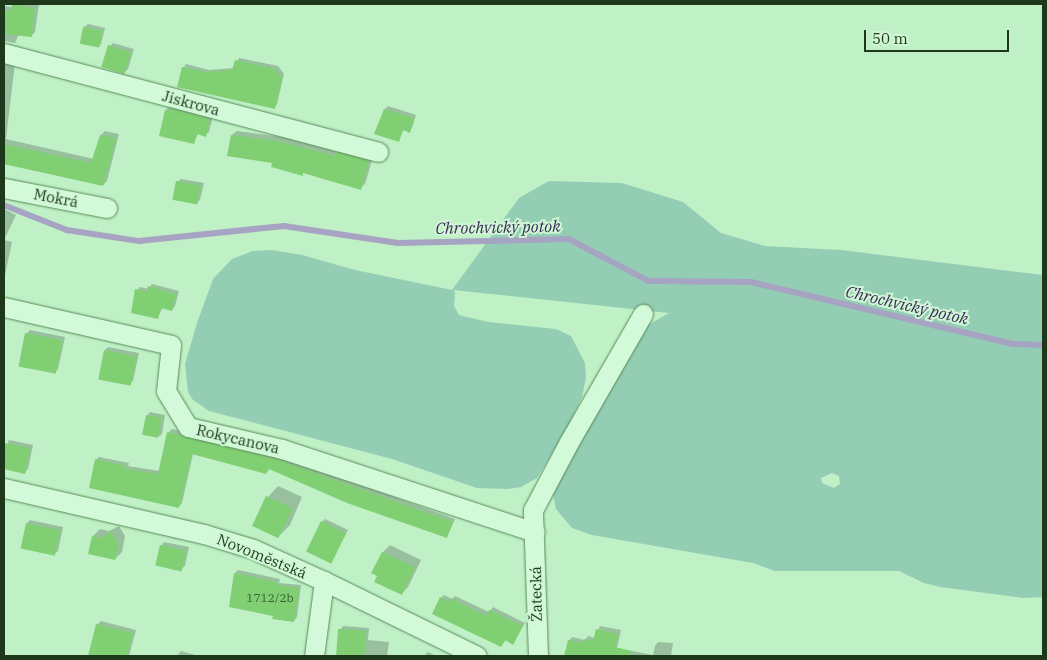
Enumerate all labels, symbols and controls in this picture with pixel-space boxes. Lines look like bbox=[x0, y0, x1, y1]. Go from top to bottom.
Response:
scale bar bbox=[867, 20, 1012, 52]
text: 50 m bbox=[872, 29, 908, 48]
street label: Jiskrova bbox=[160, 87, 222, 119]
street label: Mokrá bbox=[32, 185, 80, 211]
water label: Chrochvický potok bbox=[435, 216, 561, 238]
water label: Chrochvický potok bbox=[844, 282, 970, 328]
street label: Rokycanova bbox=[195, 421, 281, 457]
street label: Novoměstská bbox=[214, 530, 310, 582]
street label: Žatecká bbox=[527, 566, 545, 622]
house number: 1712/2b bbox=[246, 591, 294, 605]

